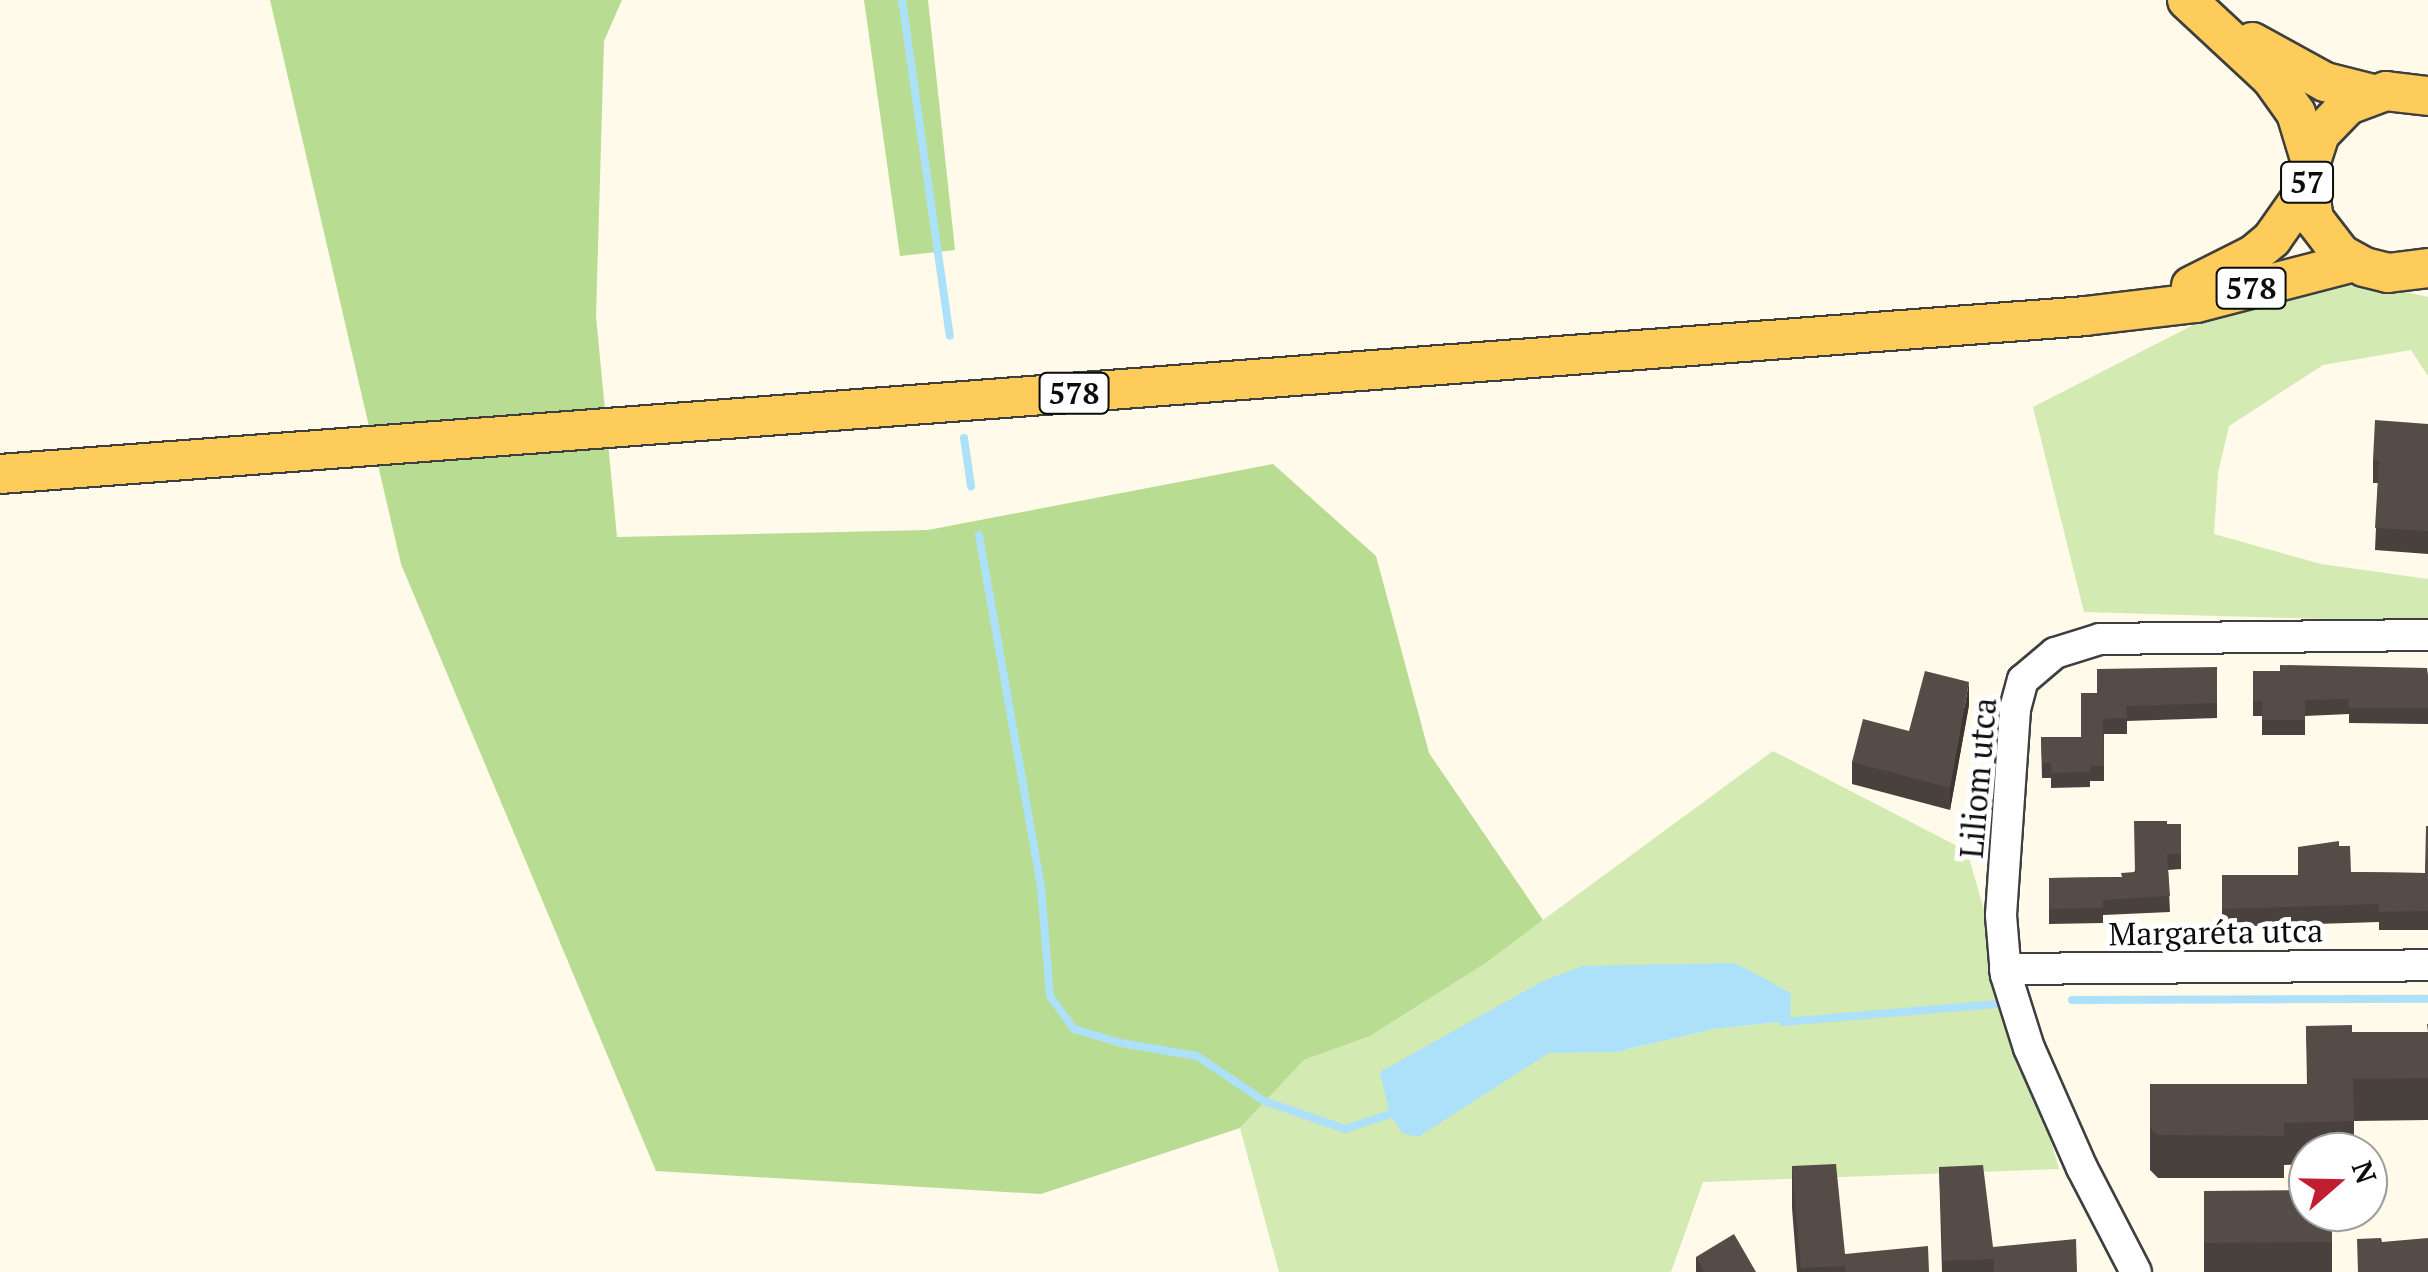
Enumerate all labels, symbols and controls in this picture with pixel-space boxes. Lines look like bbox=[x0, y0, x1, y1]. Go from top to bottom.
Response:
road number: 57 bbox=[2280, 157, 2334, 207]
road number: 578 bbox=[2214, 263, 2288, 313]
road number: 578 bbox=[1036, 368, 1112, 418]
street label: Liliom utca bbox=[1952, 696, 2004, 860]
street label: Margaréta utca bbox=[2108, 911, 2324, 953]
north arrow bbox=[2288, 1132, 2388, 1232]
text: N bbox=[2344, 1156, 2386, 1189]

